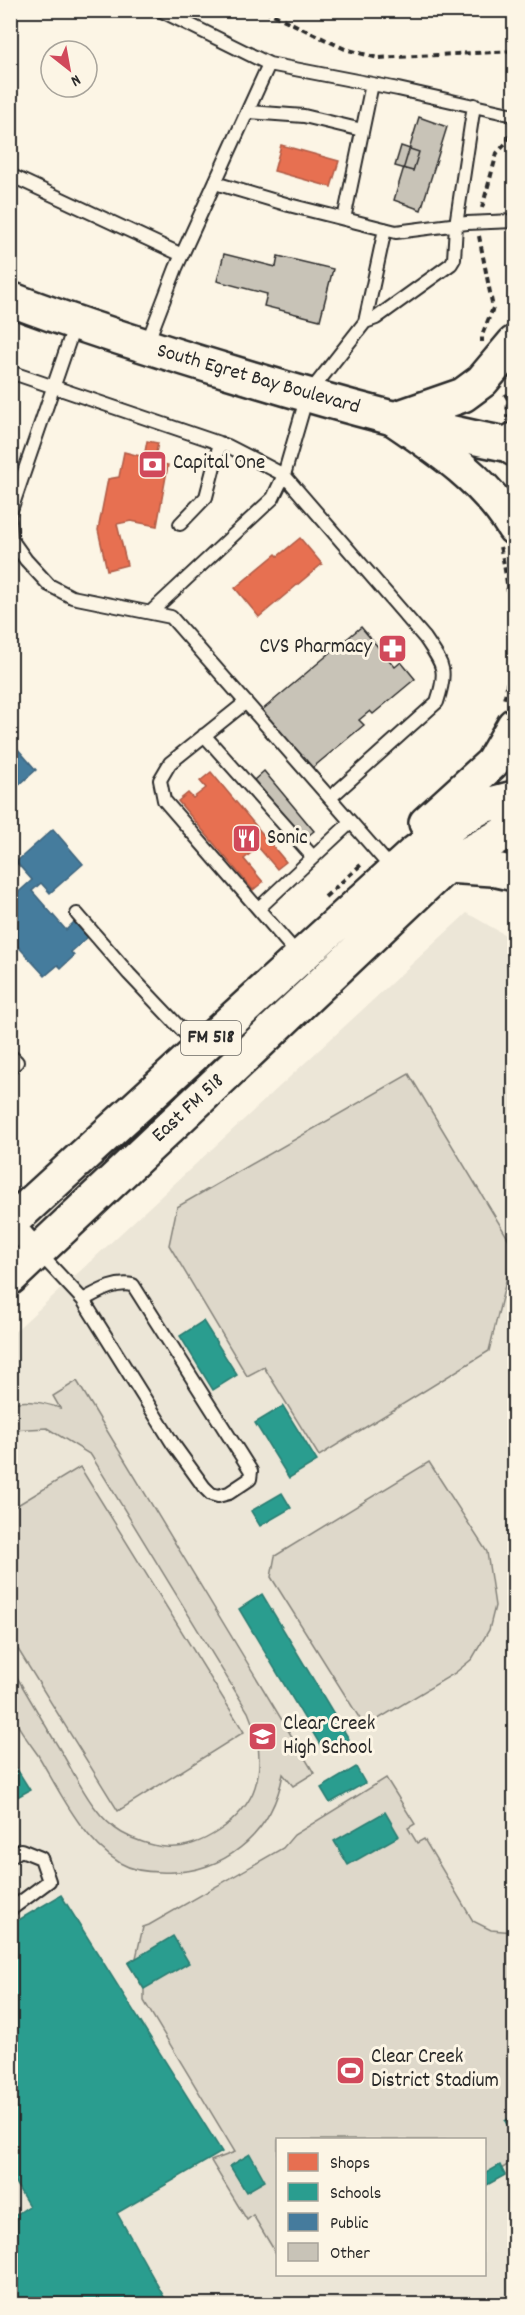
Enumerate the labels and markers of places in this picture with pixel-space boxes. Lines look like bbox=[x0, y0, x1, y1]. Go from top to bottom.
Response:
bank icon: Capital One bbox=[136, 448, 168, 480]
place label: Capital One bbox=[173, 449, 265, 479]
pharmacy icon: CVS Pharmacy bbox=[377, 632, 409, 664]
place label: CVS Pharmacy bbox=[259, 633, 372, 663]
restaurant icon: Sonic bbox=[230, 823, 262, 855]
place label: Sonic bbox=[267, 824, 308, 854]
place label: Clear Creek High School bbox=[283, 1710, 375, 1764]
school or university icon: Clear Creek High School bbox=[246, 1721, 278, 1753]
place label: Clear Creek District Stadium bbox=[371, 2043, 499, 2097]
sports icon: Clear Creek District Stadium bbox=[334, 2054, 366, 2086]

